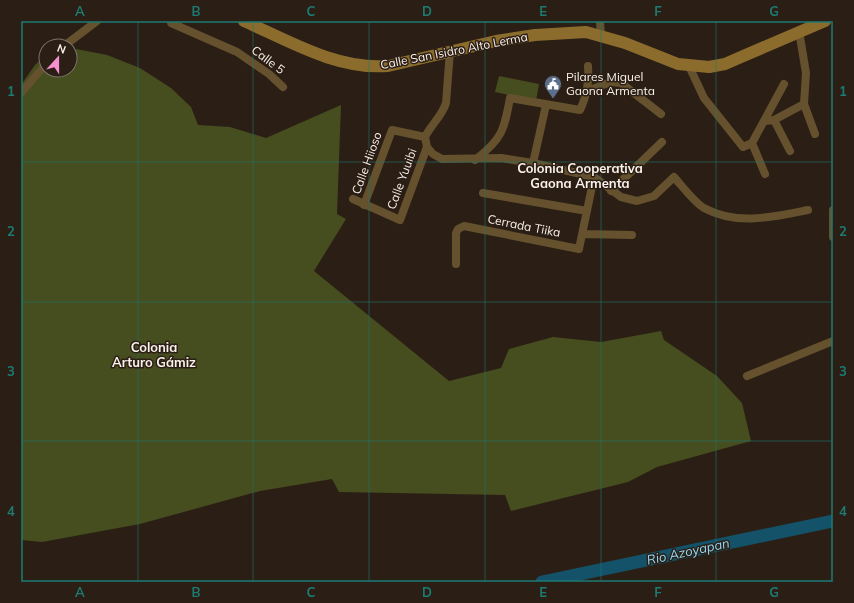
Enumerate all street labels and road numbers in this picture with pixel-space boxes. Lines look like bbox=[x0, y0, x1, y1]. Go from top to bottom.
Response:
street label: Calle San Isidro Alto Lerma bbox=[379, 29, 529, 72]
street label: Calle 5 bbox=[249, 42, 288, 77]
street label: Calle Hiioso bbox=[348, 130, 385, 196]
street label: Calle Yuuibi bbox=[384, 146, 420, 211]
street label: Cerrada Tiika bbox=[486, 211, 562, 240]

